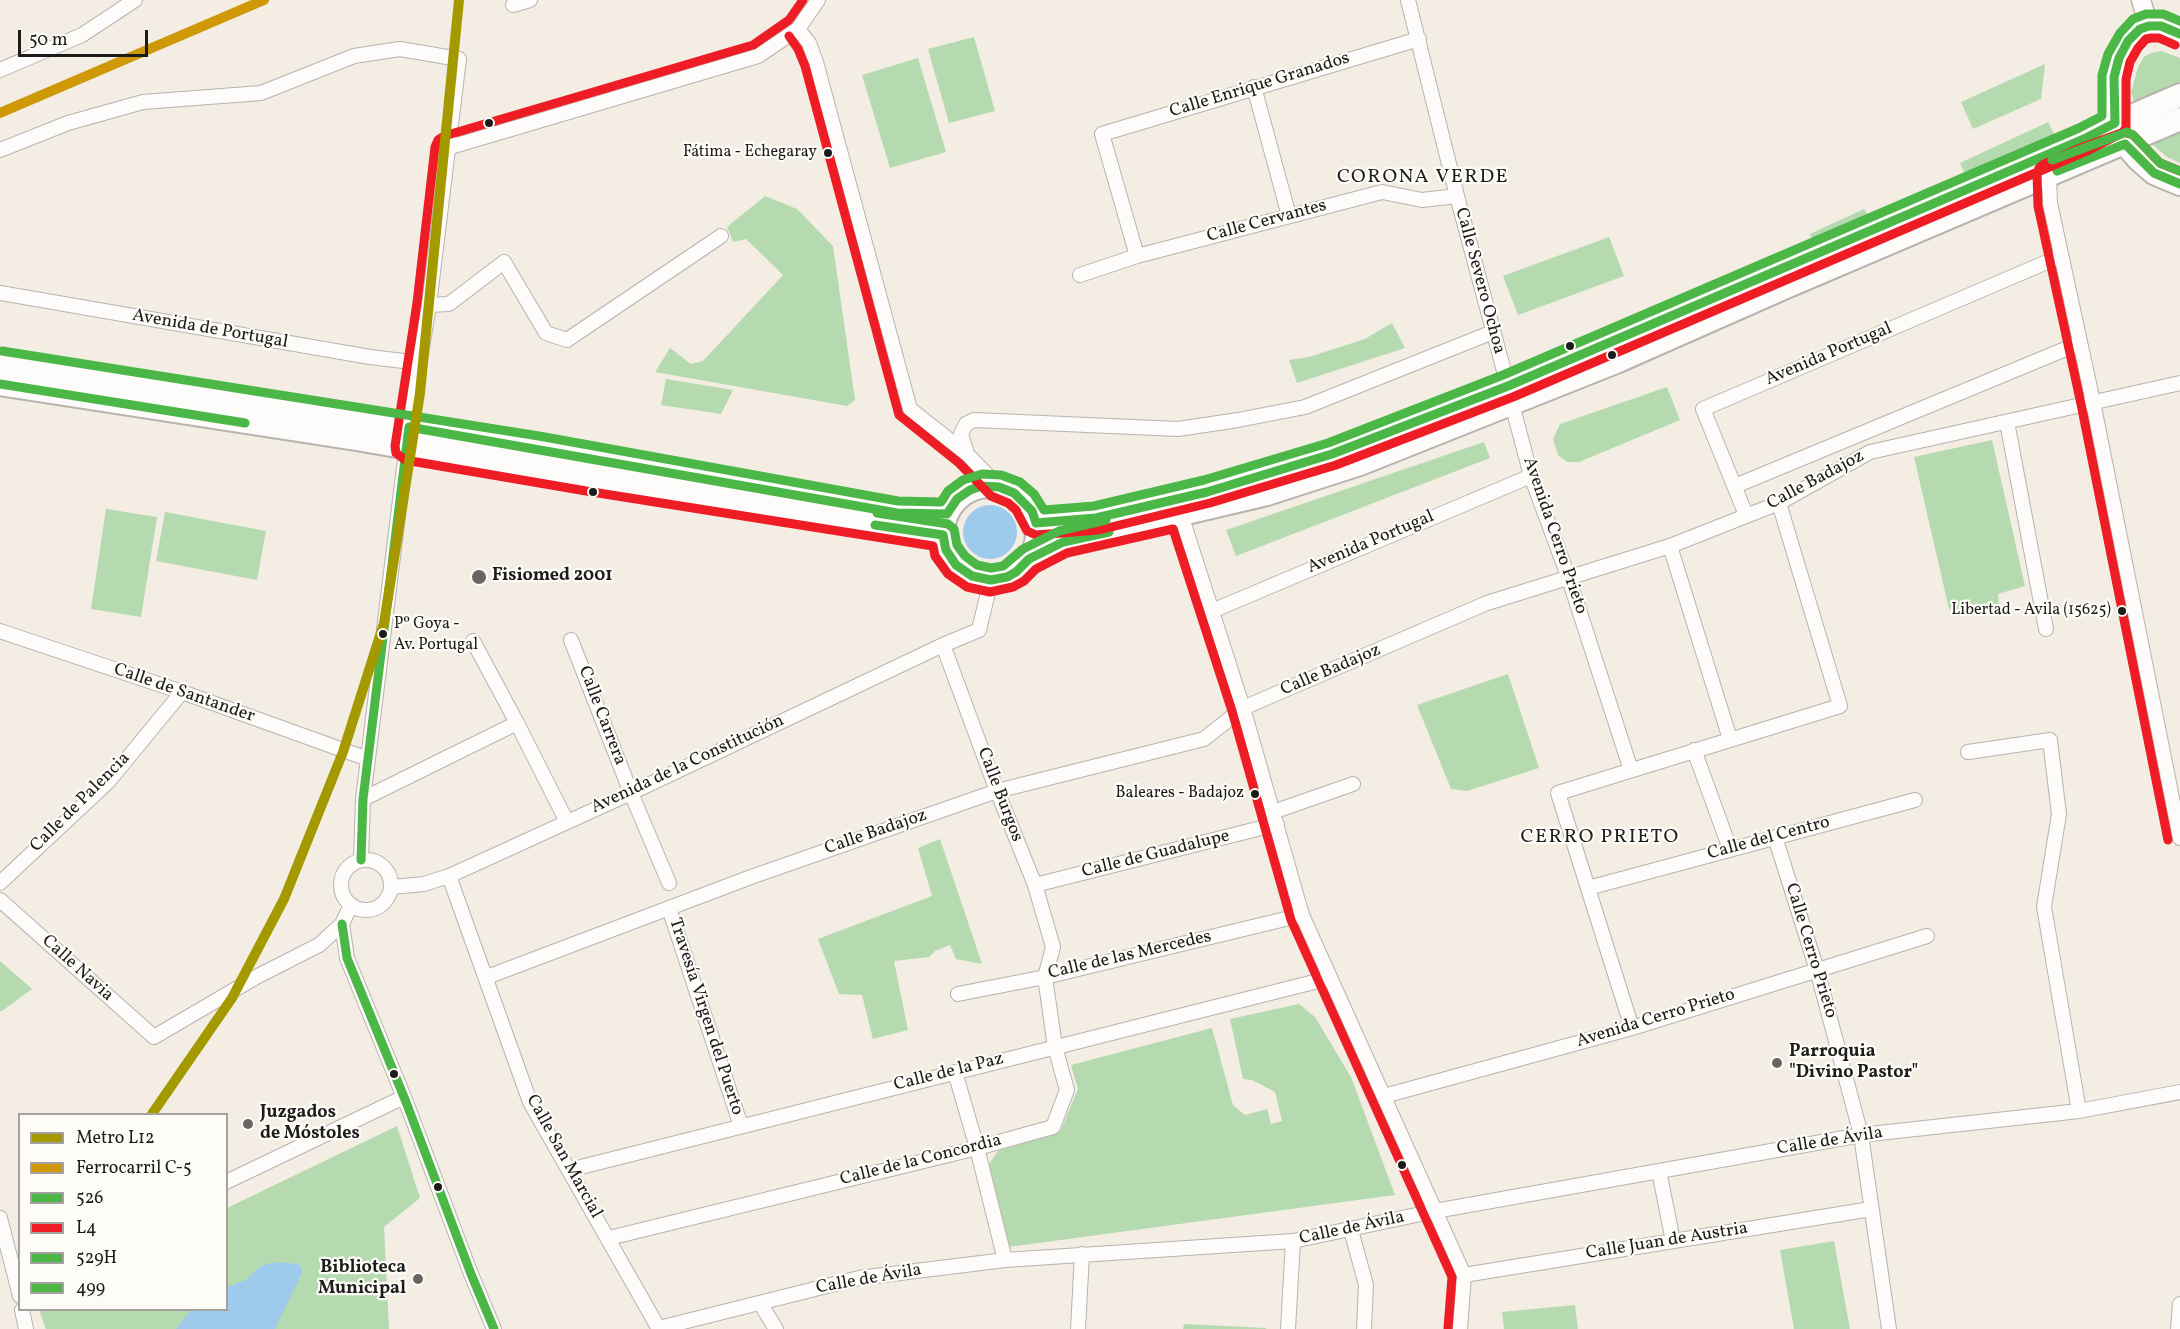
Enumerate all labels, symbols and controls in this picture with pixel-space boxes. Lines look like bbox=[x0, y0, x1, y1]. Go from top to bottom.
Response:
scale bar bbox=[21, 18, 152, 56]
text: 50 m bbox=[29, 28, 68, 53]
street label: Calle Enrique Granados bbox=[1167, 48, 1353, 124]
unlabelled marker bbox=[483, 117, 495, 129]
place label: Fátima - Echegaray bbox=[683, 143, 817, 163]
marker: Fátima - Echegaray bbox=[822, 147, 834, 159]
district label: CORONA VERDE bbox=[1337, 166, 1509, 190]
street label: Calle Cervantes bbox=[1205, 196, 1329, 248]
street label: Calle Severo Ochoa bbox=[1449, 206, 1509, 356]
street label: Avenida de Portugal bbox=[130, 306, 290, 354]
street label: Avenida Portugal bbox=[1762, 319, 1896, 391]
unlabelled marker bbox=[1564, 340, 1576, 352]
unlabelled marker bbox=[1606, 349, 1618, 361]
street label: Calle Badajoz bbox=[1764, 446, 1868, 516]
street label: Avenida Cerro Prieto bbox=[1517, 455, 1591, 617]
unlabelled marker bbox=[587, 486, 599, 498]
street label: Avenida Portugal bbox=[1304, 507, 1438, 579]
place label: Fisiomed 2001 bbox=[492, 566, 612, 588]
marker: Fisiomed 2001 bbox=[470, 568, 488, 586]
place label: Libertad - Avila (15625) bbox=[1951, 601, 2111, 621]
marker: Libertad - Avila (15625) bbox=[2116, 605, 2128, 617]
place label: Pº Goya - Av. Portugal bbox=[394, 615, 478, 653]
marker: Pº Goya - Av. Portugal bbox=[377, 628, 389, 640]
street label: Calle Badajoz bbox=[1278, 640, 1384, 702]
street label: Calle de Santander bbox=[111, 660, 257, 728]
street label: Calle Carrera bbox=[572, 663, 630, 769]
street label: Avenida de la Constitución bbox=[588, 711, 788, 819]
street label: Calle Burgos bbox=[971, 745, 1027, 845]
street label: Calle de Palencia bbox=[27, 749, 135, 857]
place label: Baleares - Badajoz bbox=[1116, 784, 1244, 804]
marker: Baleares - Badajoz bbox=[1249, 788, 1261, 800]
street label: Calle Badajoz bbox=[822, 805, 930, 861]
street label: Calle del Centro bbox=[1705, 812, 1833, 866]
street label: Calle de Guadalupe bbox=[1080, 826, 1232, 884]
district label: CERRO PRIETO bbox=[1520, 826, 1680, 850]
street label: Calle Cerro Prieto bbox=[1779, 881, 1841, 1021]
street label: Travesía Virgen del Puerto bbox=[663, 916, 747, 1118]
street label: Calle de las Mercedes bbox=[1046, 927, 1214, 985]
street label: Calle Navia bbox=[37, 931, 117, 1007]
street label: Avenida Cerro Prieto bbox=[1574, 985, 1738, 1053]
place label: Parroquia "Divino Pastor" bbox=[1789, 1042, 1918, 1084]
street label: Calle de la Paz bbox=[892, 1049, 1006, 1097]
marker: Parroquia "Divino Pastor" bbox=[1770, 1056, 1784, 1070]
unlabelled marker bbox=[388, 1068, 400, 1080]
street label: Calle San Marcial bbox=[520, 1091, 606, 1223]
place label: Juzgados de Móstoles bbox=[260, 1103, 360, 1146]
legend bbox=[18, 1113, 228, 1311]
marker: Juzgados de Móstoles bbox=[241, 1117, 255, 1131]
street label: Calle de Ávila bbox=[1776, 1123, 1884, 1161]
text: Metro L12 bbox=[76, 1126, 155, 1151]
street label: Calle de la Concordia bbox=[838, 1130, 1004, 1192]
text: Ferrocarril C-5 bbox=[76, 1156, 192, 1181]
unlabelled marker bbox=[1396, 1159, 1408, 1171]
unlabelled marker bbox=[432, 1181, 444, 1193]
text: 526 bbox=[76, 1186, 103, 1211]
street label: Calle de Ávila bbox=[1298, 1207, 1406, 1251]
text: L4 bbox=[76, 1216, 97, 1241]
street label: Calle Juan de Austria bbox=[1584, 1219, 1750, 1265]
text: 529H bbox=[76, 1246, 117, 1271]
place label: Biblioteca Municipal bbox=[318, 1258, 406, 1300]
street label: Calle de Ávila bbox=[815, 1260, 923, 1300]
marker: Biblioteca Municipal bbox=[411, 1272, 425, 1286]
text: 499 bbox=[76, 1276, 105, 1301]

